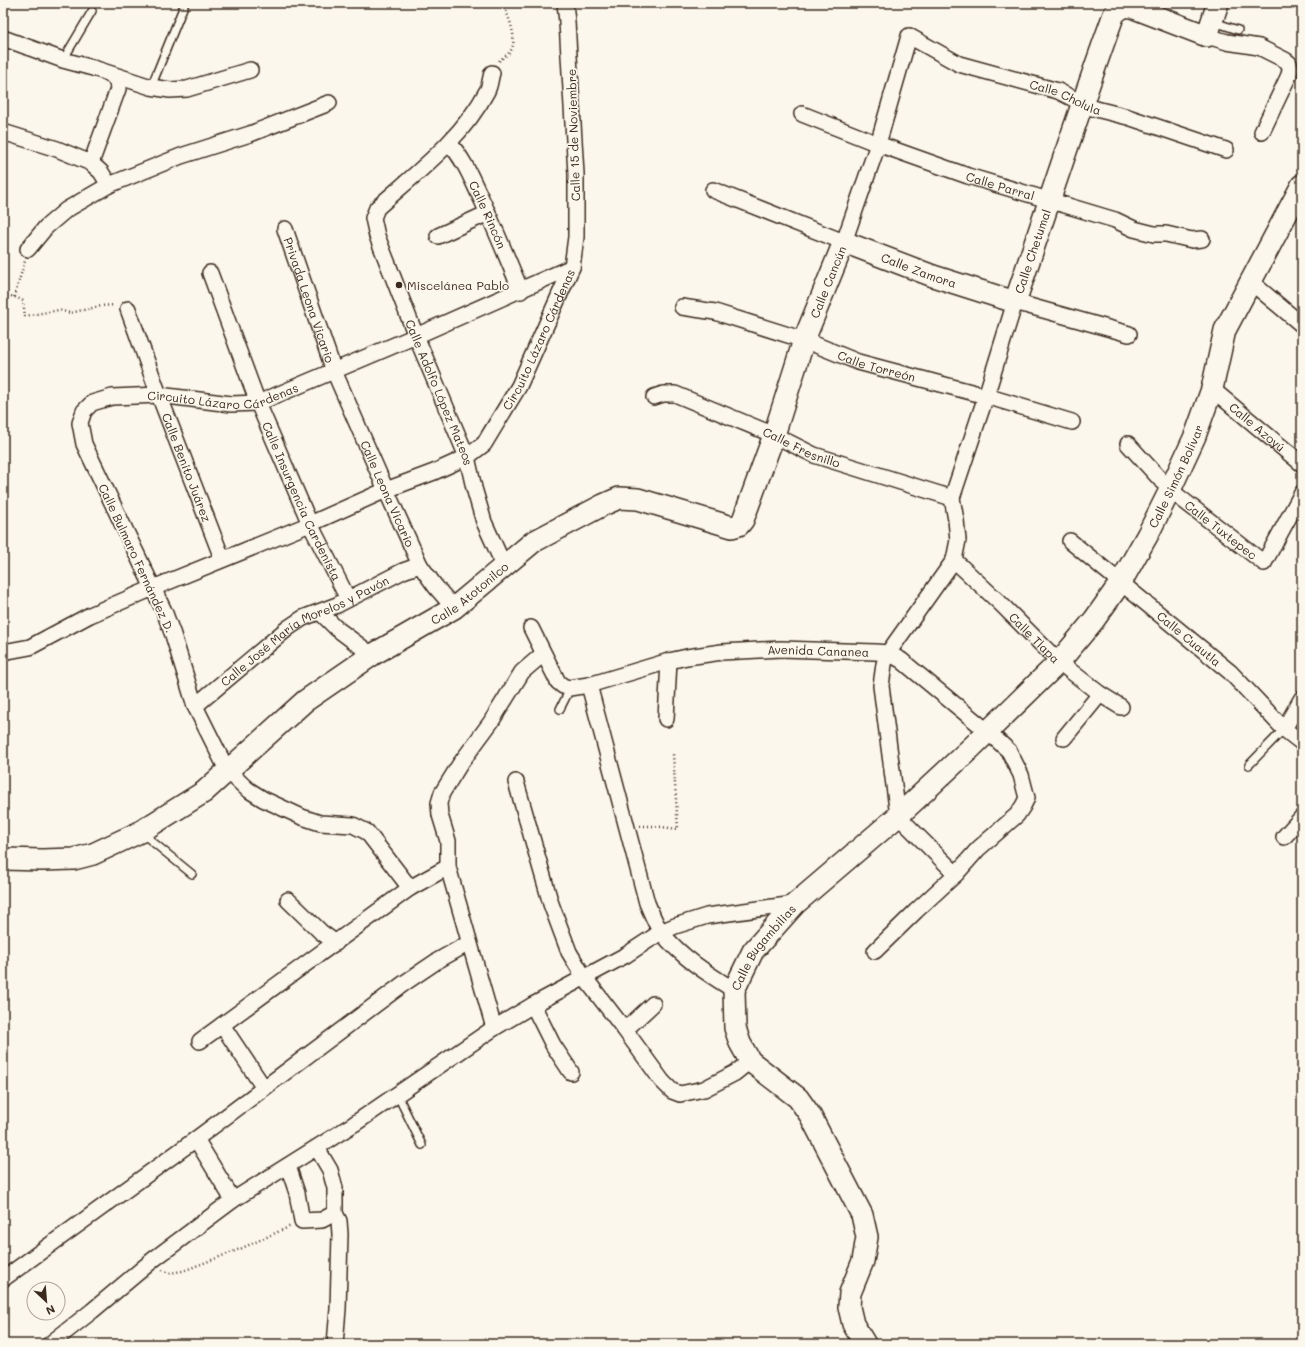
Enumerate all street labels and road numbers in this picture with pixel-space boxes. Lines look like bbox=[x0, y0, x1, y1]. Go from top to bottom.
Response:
street label: Calle 15 de Noviembre bbox=[563, 69, 583, 201]
street label: Calle Cholula bbox=[1028, 76, 1103, 118]
street label: Calle Parral bbox=[964, 168, 1037, 203]
street label: Calle Rincón bbox=[466, 178, 510, 251]
street label: Calle Chetumal bbox=[1011, 207, 1054, 296]
street label: Privada Leona Vicario bbox=[280, 235, 338, 365]
street label: Calle Cancún bbox=[806, 244, 850, 320]
street label: Calle Zamora bbox=[879, 249, 958, 291]
street label: Circuito Lázaro Cárdenas bbox=[498, 266, 578, 413]
street label: Calle Adolfo López Mateos bbox=[402, 317, 477, 467]
street label: Calle Torreón bbox=[835, 347, 917, 385]
street label: Circuito Lázaro Cárdenas bbox=[147, 379, 301, 412]
street label: Calle Azoyú bbox=[1226, 399, 1289, 455]
street label: Calle Benito Juárez bbox=[159, 411, 215, 524]
street label: Calle Insurgencia Cardenista bbox=[259, 419, 345, 583]
street label: Calle Simón Bolívar bbox=[1144, 422, 1206, 530]
street label: Calle Fresnillo bbox=[761, 423, 842, 471]
street label: Calle Leona Vicario bbox=[357, 438, 419, 549]
street label: Calle Bulmaro Fernández D. bbox=[95, 481, 179, 635]
street label: Calle Tuxtepec bbox=[1182, 497, 1261, 563]
street label: Calle Atotonilco bbox=[428, 558, 512, 628]
street label: Calle José María Morelos y Pavón bbox=[217, 572, 391, 689]
street label: Calle Cuautla bbox=[1154, 608, 1225, 670]
street label: Calle Tlapa bbox=[1006, 609, 1063, 666]
street label: Avenida Cananea bbox=[767, 641, 869, 660]
street label: Calle Bugambilias bbox=[727, 901, 799, 993]

